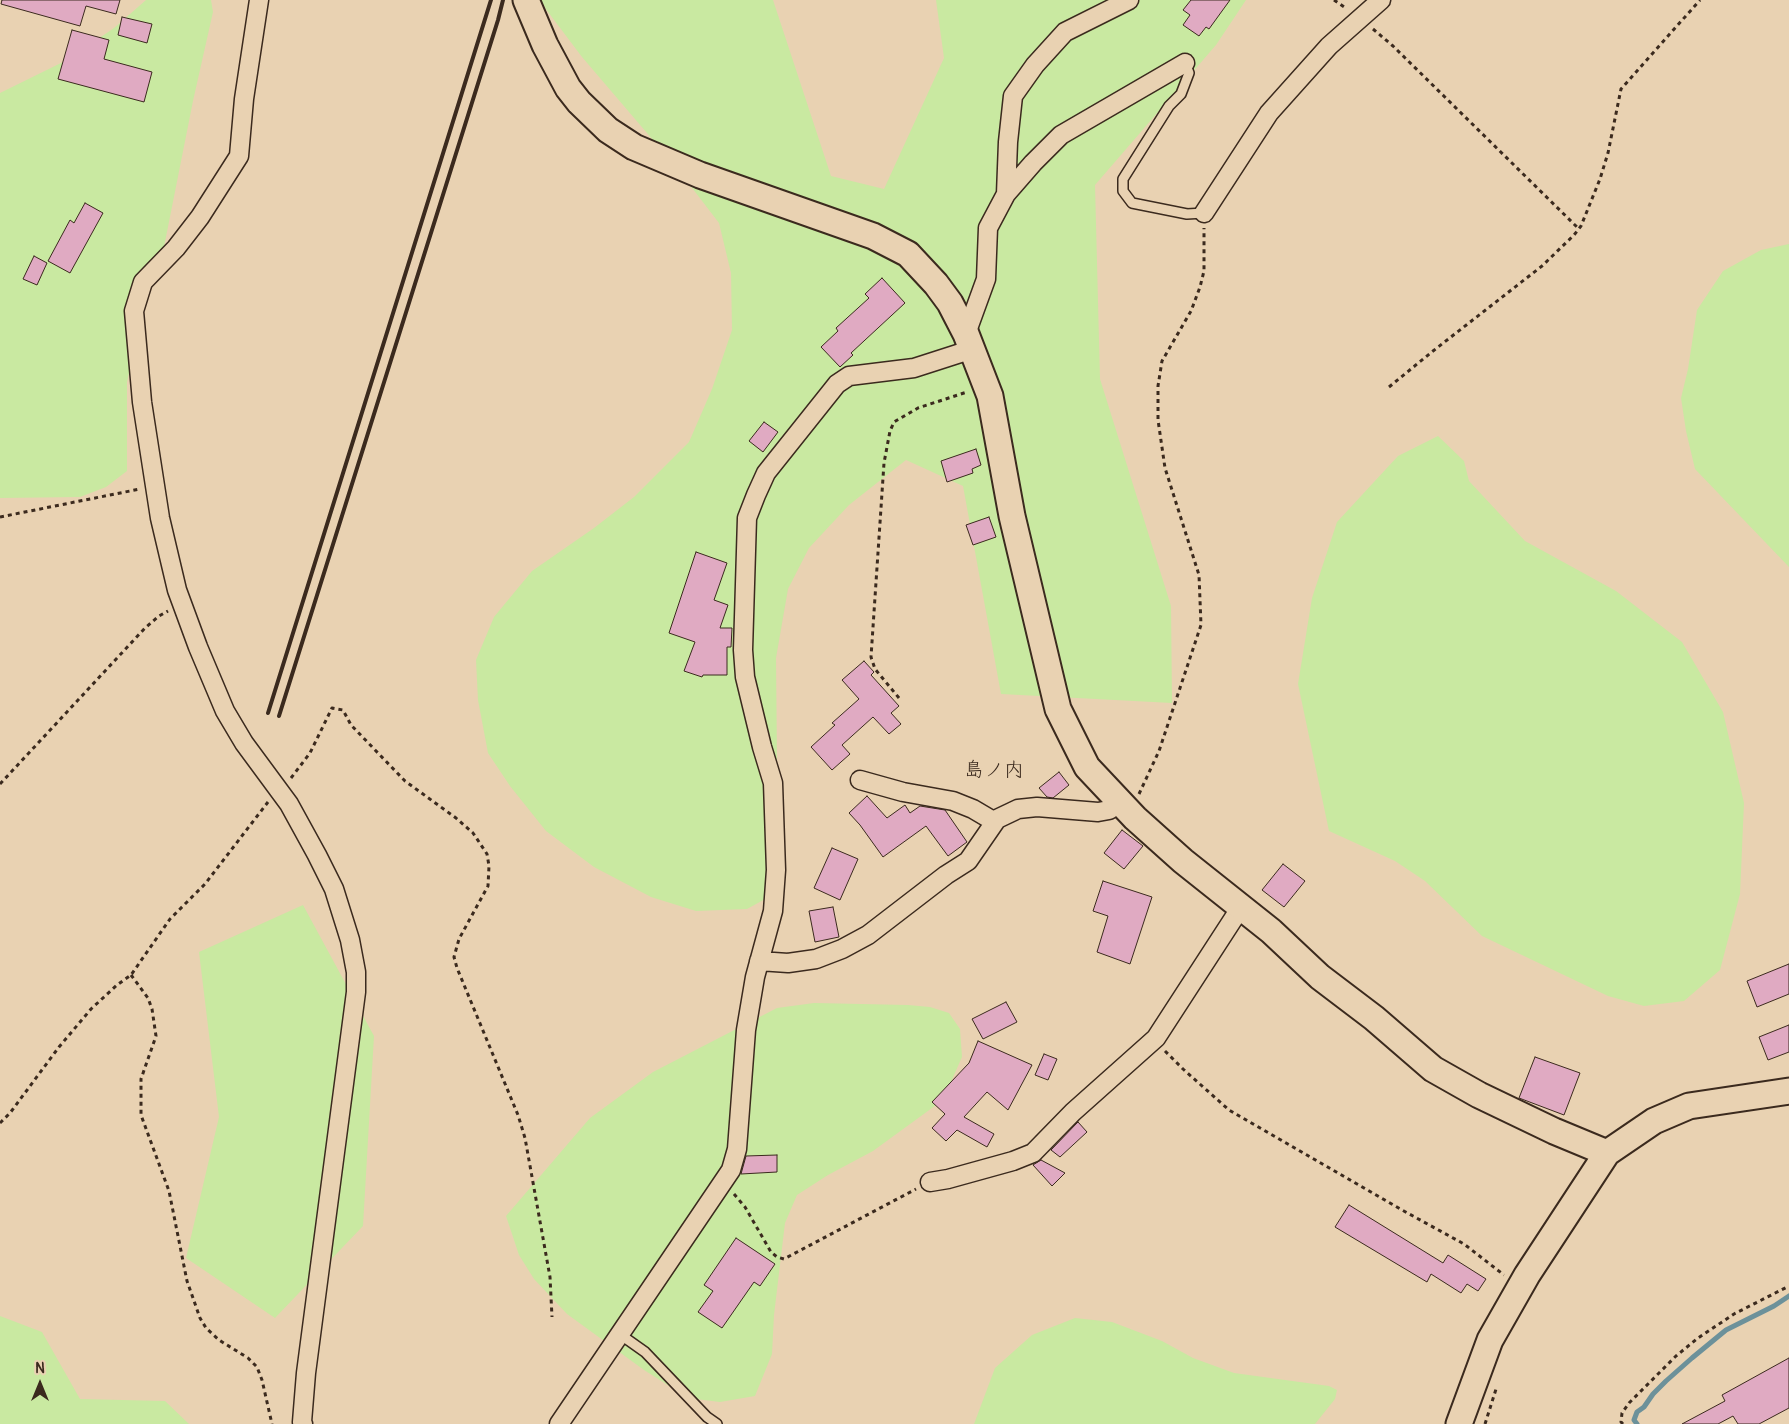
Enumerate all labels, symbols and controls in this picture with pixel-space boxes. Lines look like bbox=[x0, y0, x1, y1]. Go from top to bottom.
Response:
district label: 島ノ内 bbox=[964, 759, 1024, 783]
north arrow bbox=[15, 1359, 65, 1409]
text: N bbox=[35, 1360, 45, 1377]

